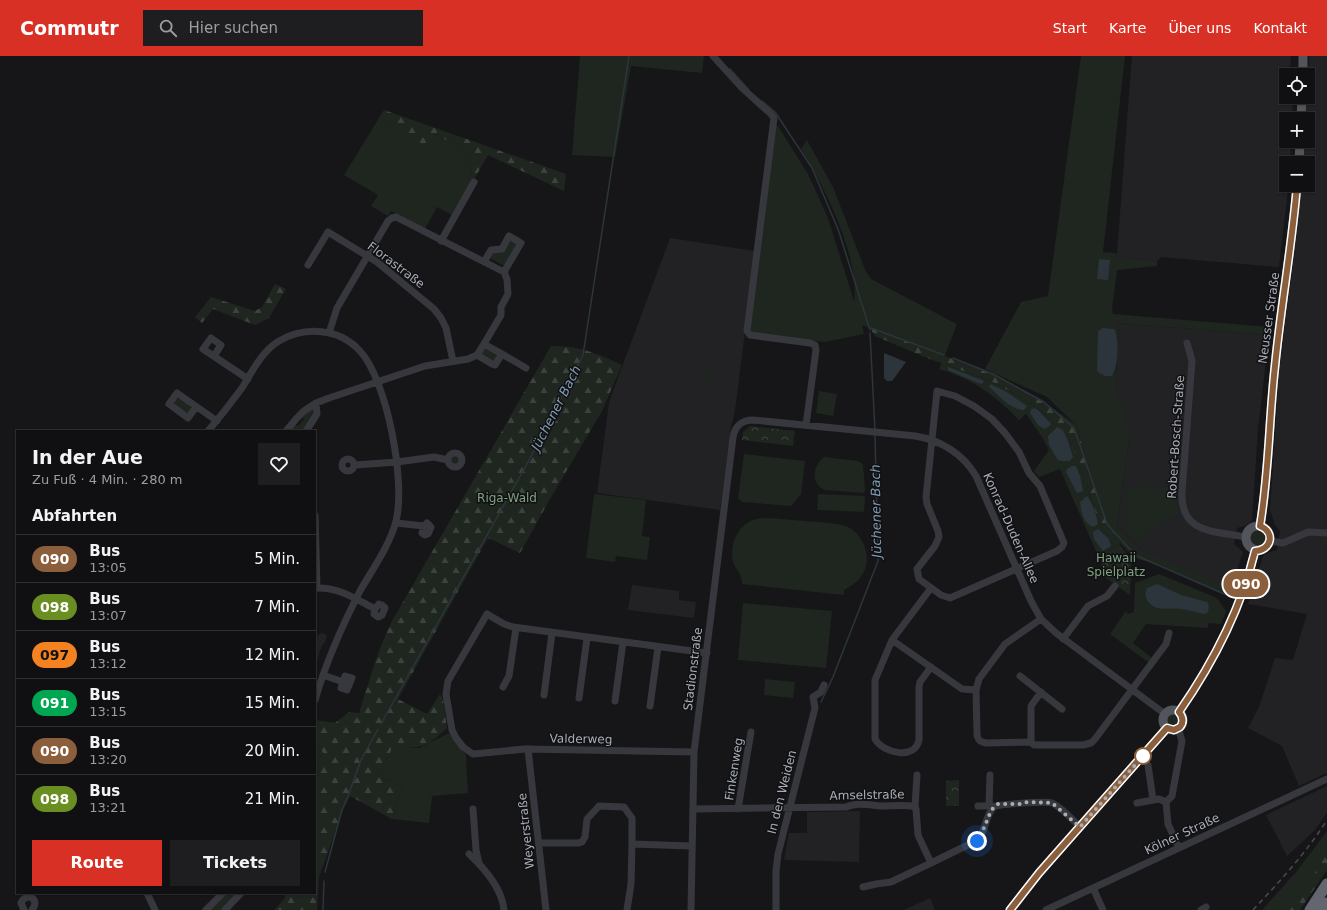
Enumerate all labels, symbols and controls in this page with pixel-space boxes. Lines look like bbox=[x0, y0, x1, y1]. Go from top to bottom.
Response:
search box bbox=[143, 10, 423, 46]
text: Commutr bbox=[20, 17, 119, 39]
icon: search bbox=[157, 17, 179, 39]
text: Hier suchen bbox=[189, 19, 278, 37]
text: Start bbox=[1053, 20, 1087, 36]
text: Karte bbox=[1109, 20, 1146, 36]
text: Über uns bbox=[1168, 20, 1231, 36]
text: Kontakt bbox=[1253, 20, 1307, 36]
map controls bbox=[1279, 68, 1315, 192]
button: locate bbox=[1279, 68, 1315, 104]
button: + bbox=[1279, 112, 1315, 148]
button: − bbox=[1279, 156, 1315, 192]
street label: Florastraße bbox=[365, 239, 427, 291]
street label: Neusser Straße bbox=[1256, 271, 1282, 365]
water label: Jüchener Bach bbox=[527, 363, 584, 456]
street label: Robert-Bosch-Straße bbox=[1165, 375, 1187, 499]
button: heart bbox=[258, 443, 300, 485]
text: In der Aue bbox=[32, 446, 143, 468]
water label: Jüchener Bach bbox=[868, 464, 884, 561]
street label: Konrad-Duden-Allee bbox=[980, 471, 1042, 585]
text: Zu Fuß · 4 Min. · 280 m bbox=[32, 472, 182, 487]
park label: Riga-Wald bbox=[477, 491, 537, 505]
text: Abfahrten bbox=[32, 507, 117, 525]
text: Bus bbox=[89, 542, 120, 560]
text: 5 Min. bbox=[254, 550, 300, 568]
text: 090 bbox=[40, 551, 69, 567]
park label: Hawaii Spielplatz bbox=[1087, 551, 1145, 579]
text: 13:05 bbox=[89, 560, 127, 575]
line badge: 090 bbox=[1223, 571, 1269, 597]
text: 090 bbox=[1231, 576, 1261, 592]
text: Bus bbox=[89, 590, 120, 608]
text: 7 Min. bbox=[254, 598, 300, 616]
text: 098 bbox=[40, 599, 69, 615]
text: 13:07 bbox=[89, 608, 127, 623]
street label: Stadionstraße bbox=[681, 627, 705, 711]
text: Bus bbox=[89, 638, 120, 656]
text: 12 Min. bbox=[245, 646, 300, 664]
text: 097 bbox=[40, 647, 69, 663]
text: 13:12 bbox=[89, 656, 127, 671]
text: Bus bbox=[89, 686, 120, 704]
text: 15 Min. bbox=[245, 694, 300, 712]
text: 091 bbox=[40, 695, 69, 711]
text: 13:15 bbox=[89, 704, 127, 719]
street label: Valderweg bbox=[550, 731, 612, 747]
text: Bus bbox=[89, 734, 120, 752]
street label: Finkenweg bbox=[722, 737, 746, 801]
text: 20 Min. bbox=[245, 742, 300, 760]
text: 090 bbox=[40, 743, 69, 759]
unlabelled marker bbox=[1134, 747, 1152, 765]
street label: In den Weiden bbox=[765, 749, 799, 835]
text: 13:20 bbox=[89, 752, 127, 767]
text: Bus bbox=[89, 782, 120, 800]
street label: Amselstraße bbox=[829, 787, 905, 803]
text: 21 Min. bbox=[245, 790, 300, 808]
text: 098 bbox=[40, 791, 69, 807]
street label: Weyerstraße bbox=[515, 792, 537, 870]
text: 13:21 bbox=[89, 800, 127, 815]
street label: Kölner Straße bbox=[1142, 810, 1222, 858]
your location bbox=[967, 831, 987, 851]
button: Route bbox=[32, 840, 162, 886]
button: Tickets bbox=[170, 840, 300, 886]

